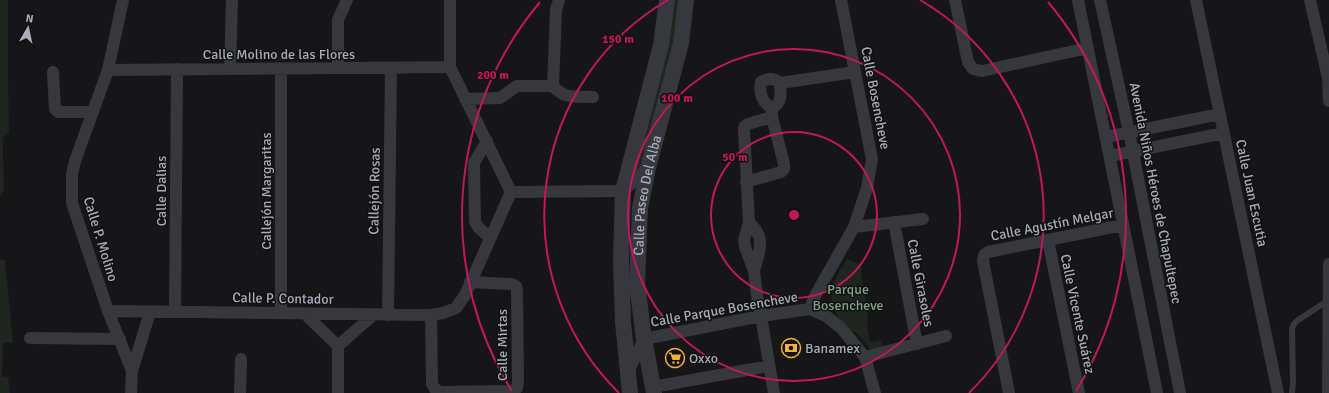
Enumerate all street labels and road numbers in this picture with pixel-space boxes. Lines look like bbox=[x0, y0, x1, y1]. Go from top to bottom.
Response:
street label: Calle Bosencheve bbox=[857, 45, 894, 151]
street label: Calle Molino de las Flores bbox=[203, 46, 355, 63]
street label: Avenida Niños Héroes de Chapultepec bbox=[1126, 81, 1185, 306]
street label: Callejón Margaritas bbox=[258, 132, 275, 250]
street label: Calle Paseo Del Alba bbox=[630, 133, 665, 256]
street label: Calle Juan Escutia bbox=[1232, 138, 1271, 248]
street label: Callejón Rosas bbox=[365, 147, 384, 235]
street label: Calle Dalias bbox=[153, 156, 170, 226]
street label: Calle P. Molino bbox=[80, 195, 121, 284]
street label: Calle Agustín Melgar bbox=[989, 204, 1116, 245]
street label: Calle Girasoles bbox=[904, 238, 937, 328]
street label: Calle Vicente Suárez bbox=[1057, 253, 1099, 376]
street label: Calle Parque Bosencheve bbox=[649, 288, 799, 331]
street label: Calle P. Contador bbox=[232, 289, 335, 308]
street label: Calle Mirtas bbox=[494, 309, 511, 381]

